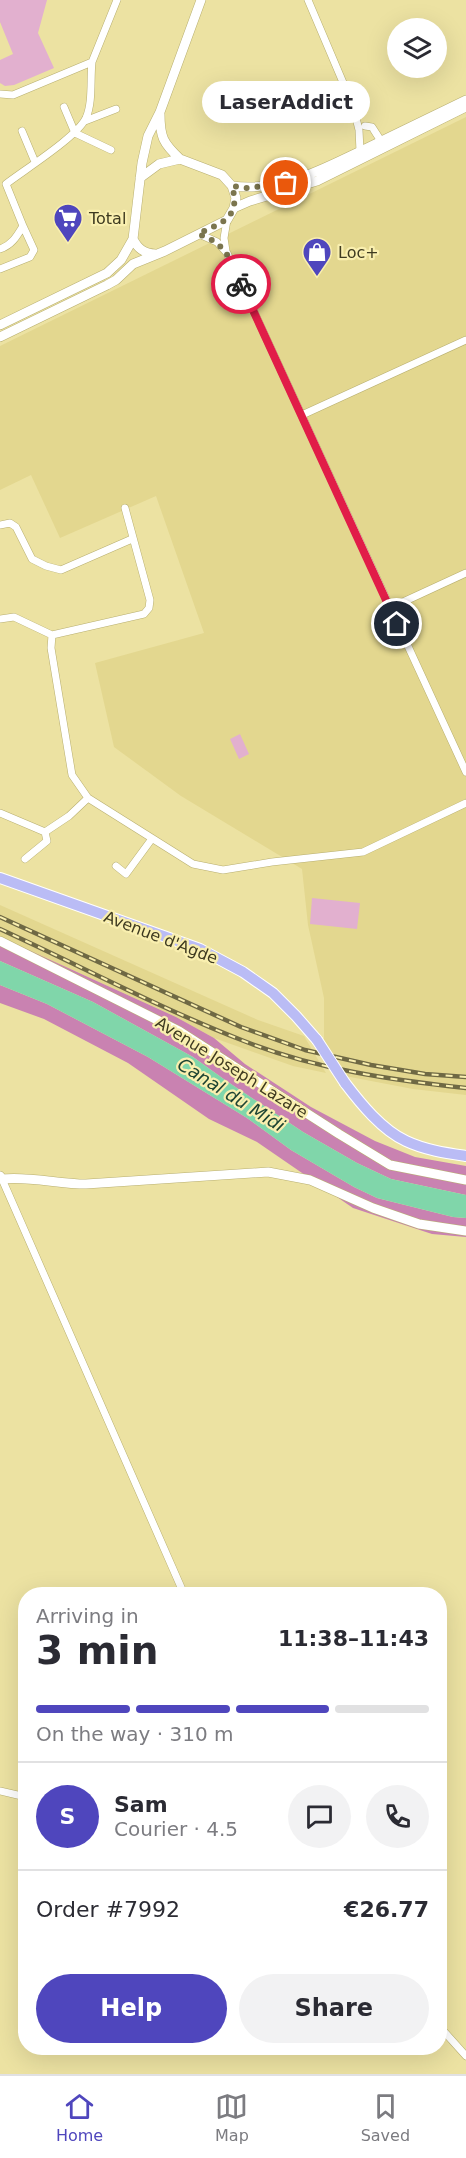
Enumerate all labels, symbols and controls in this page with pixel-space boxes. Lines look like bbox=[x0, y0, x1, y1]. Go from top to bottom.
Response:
map controls bbox=[387, 18, 447, 78]
button: layers bbox=[387, 18, 447, 78]
callout: LaserAddict bbox=[202, 81, 370, 123]
text: LaserAddict bbox=[219, 90, 353, 114]
pin bbox=[260, 157, 311, 208]
icon: bag bbox=[269, 166, 302, 199]
supermarket icon: Total bbox=[52, 202, 84, 244]
place label: Total bbox=[88, 209, 126, 228]
shop icon: Loc+ bbox=[301, 236, 333, 278]
place label: Loc+ bbox=[338, 243, 379, 262]
courier bbox=[211, 254, 271, 314]
icon: bike bbox=[225, 268, 258, 301]
pin bbox=[371, 598, 422, 649]
icon: home bbox=[380, 607, 413, 640]
street label: Avenue d'Agde bbox=[101, 907, 220, 968]
street label: Avenue Joseph Lazare bbox=[152, 1013, 311, 1122]
water label: Canal du Midi bbox=[174, 1053, 289, 1136]
text: Arriving in bbox=[36, 1604, 139, 1628]
text: 11:38–11:43 bbox=[278, 1626, 429, 1651]
text: 3 min bbox=[36, 1628, 158, 1673]
text: On the way · 310 m bbox=[36, 1722, 234, 1746]
button: chat bbox=[288, 1785, 351, 1848]
button: phone bbox=[366, 1785, 429, 1848]
text: Sam bbox=[114, 1792, 168, 1817]
text: S bbox=[60, 1804, 75, 1829]
text: Courier · 4.5 bbox=[114, 1817, 238, 1841]
text: Order #7992 bbox=[36, 1897, 180, 1922]
text: €26.77 bbox=[344, 1897, 429, 1922]
button: Help bbox=[36, 1974, 227, 2043]
button: Share bbox=[239, 1974, 429, 2043]
tab: Home bbox=[56, 2090, 103, 2145]
tab: Map bbox=[215, 2090, 249, 2145]
tab: Saved bbox=[361, 2090, 410, 2145]

